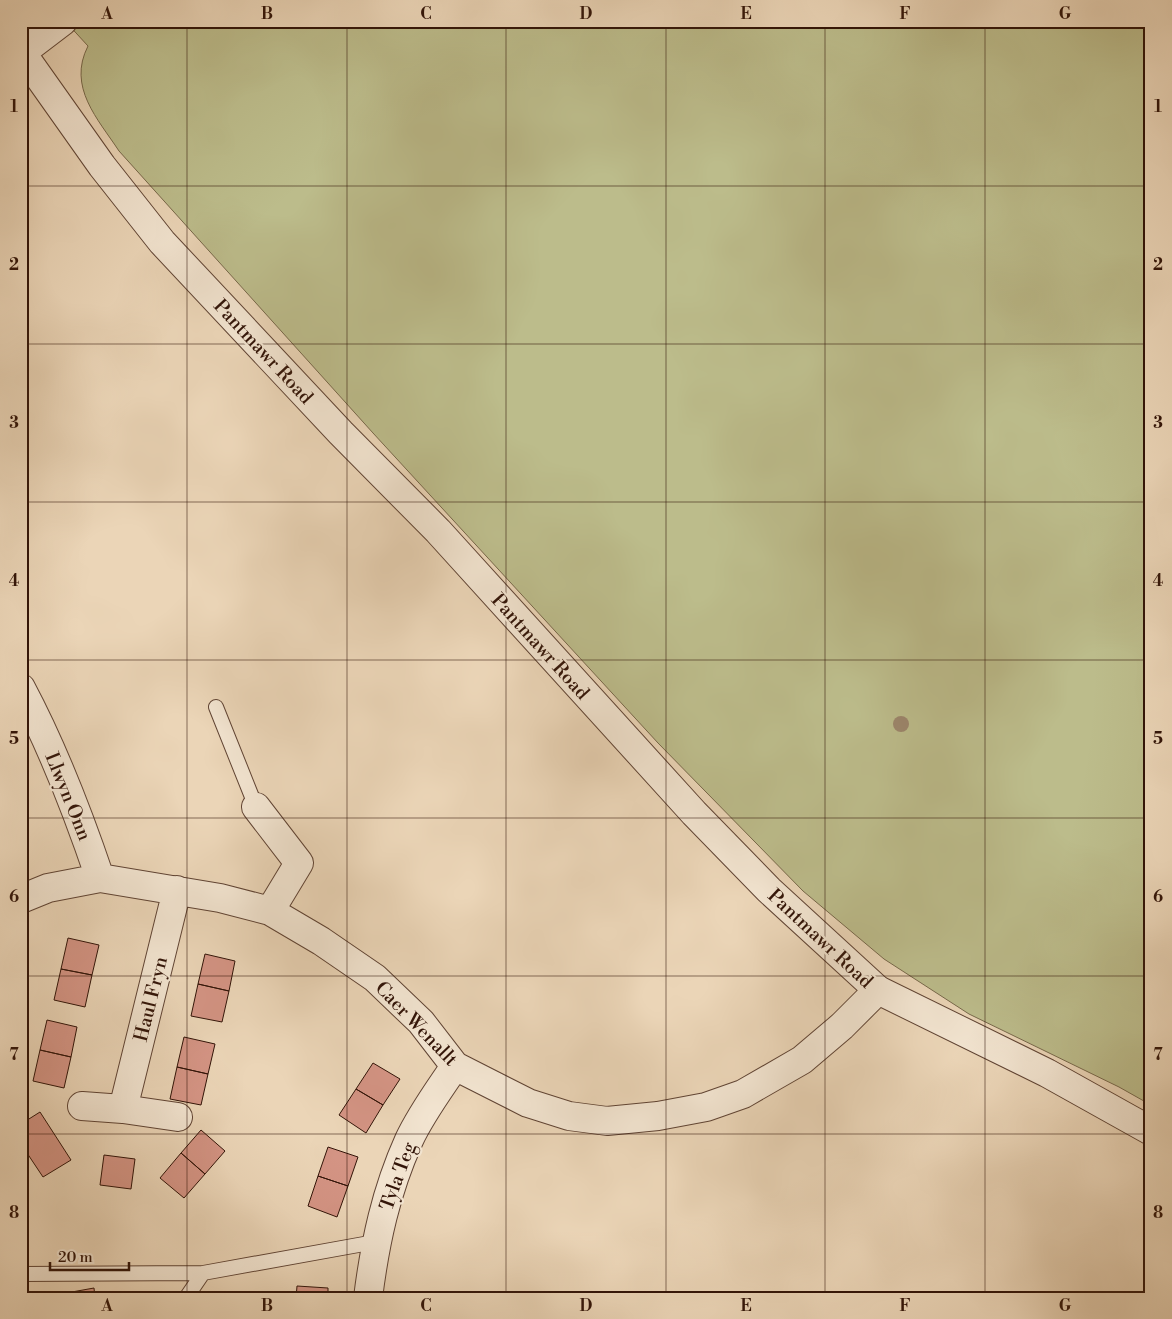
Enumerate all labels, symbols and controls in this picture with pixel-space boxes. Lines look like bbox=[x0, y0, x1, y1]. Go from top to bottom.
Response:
text: A bbox=[100, 4, 113, 24]
text: B bbox=[261, 4, 273, 24]
text: C bbox=[420, 4, 432, 24]
text: D bbox=[580, 4, 593, 24]
text: E bbox=[740, 4, 752, 24]
text: F bbox=[899, 4, 911, 24]
text: G bbox=[1059, 4, 1072, 24]
text: 1 bbox=[10, 97, 18, 117]
text: 1 bbox=[1154, 97, 1162, 117]
text: 2 bbox=[9, 255, 19, 275]
text: 2 bbox=[1153, 255, 1163, 275]
street label: Pantmawr Road bbox=[208, 294, 318, 409]
text: 3 bbox=[9, 413, 19, 433]
text: 3 bbox=[1153, 413, 1163, 433]
text: 4 bbox=[9, 571, 20, 591]
text: 4 bbox=[1153, 571, 1164, 591]
street label: Pantmawr Road bbox=[486, 588, 595, 705]
text: 5 bbox=[9, 729, 19, 749]
text: 5 bbox=[1153, 729, 1163, 749]
street label: Llwyn Onn bbox=[39, 749, 97, 844]
street label: Pantmawr Road bbox=[763, 884, 878, 994]
text: 6 bbox=[9, 887, 19, 907]
text: 6 bbox=[1153, 887, 1163, 907]
street label: Haul Fryn bbox=[129, 954, 173, 1044]
street label: Caer Wenallt bbox=[370, 976, 463, 1071]
text: 7 bbox=[9, 1045, 19, 1065]
text: 7 bbox=[1153, 1045, 1163, 1065]
street label: Tyla Teg bbox=[374, 1139, 421, 1214]
text: 8 bbox=[9, 1203, 19, 1223]
text: 8 bbox=[1153, 1203, 1163, 1223]
scale bar bbox=[50, 1239, 129, 1271]
text: 20 m bbox=[58, 1248, 93, 1267]
text: A bbox=[100, 1296, 113, 1316]
text: B bbox=[261, 1296, 273, 1316]
text: C bbox=[420, 1296, 432, 1316]
text: D bbox=[580, 1296, 593, 1316]
text: E bbox=[740, 1296, 752, 1316]
text: F bbox=[899, 1296, 911, 1316]
text: G bbox=[1059, 1296, 1072, 1316]

